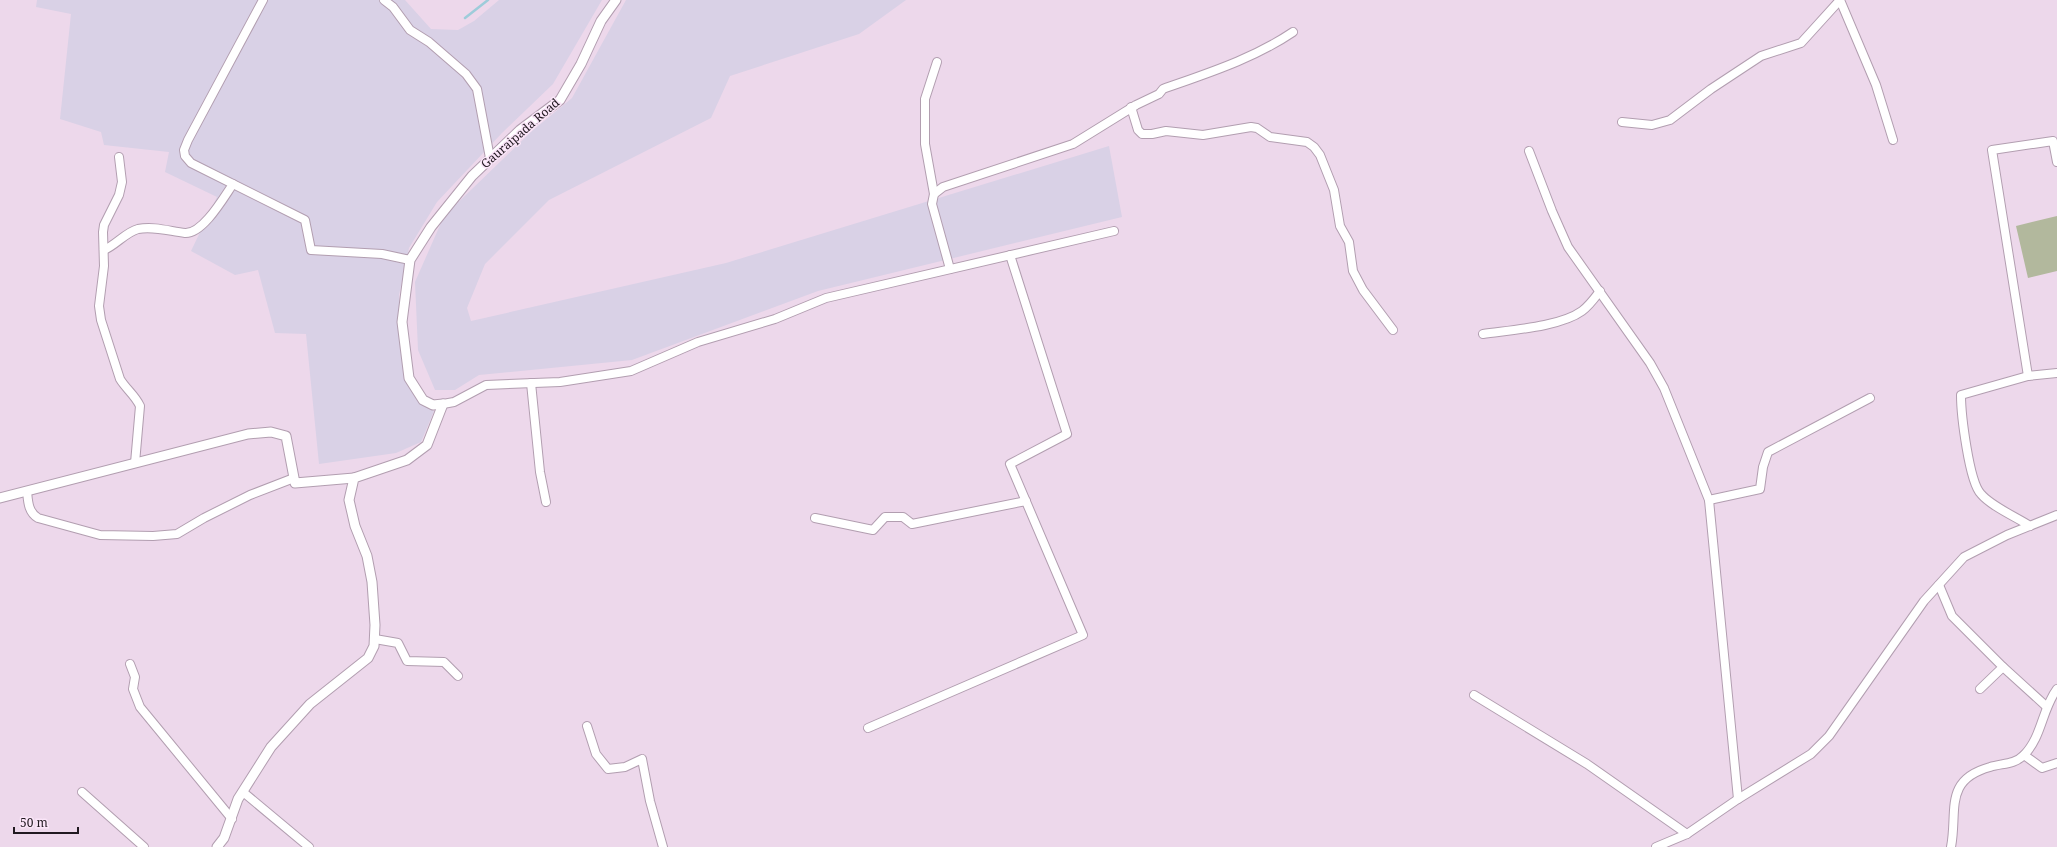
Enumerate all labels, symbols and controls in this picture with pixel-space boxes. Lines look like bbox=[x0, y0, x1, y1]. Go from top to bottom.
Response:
street label: Gauraipada Road bbox=[477, 94, 563, 172]
scale bar bbox=[14, 809, 78, 835]
text: 50 m bbox=[20, 814, 48, 831]

